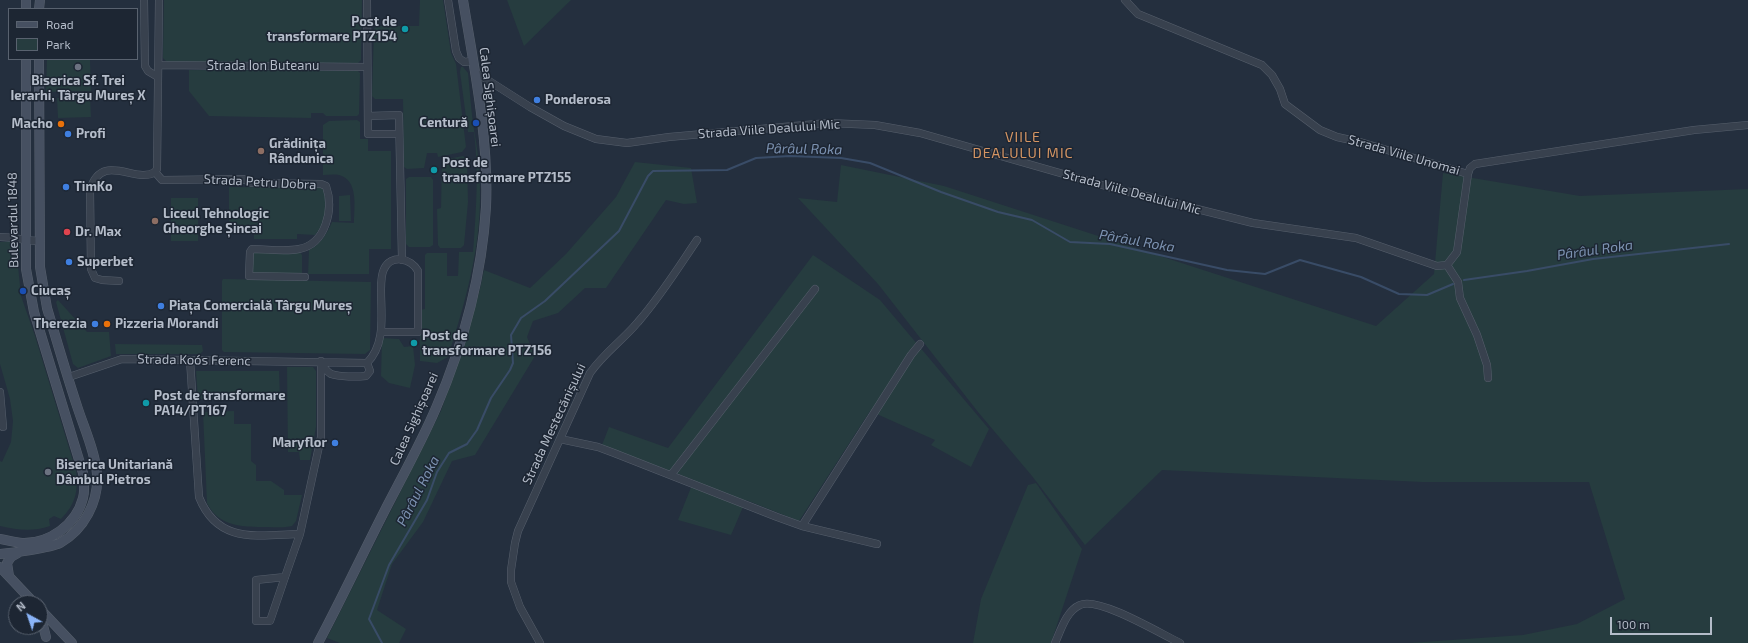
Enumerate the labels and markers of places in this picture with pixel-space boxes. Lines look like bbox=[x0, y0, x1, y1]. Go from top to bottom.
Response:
place label: Post de transformare PTZ154 bbox=[267, 14, 397, 45]
marker: Post de transformare PTZ154 bbox=[400, 24, 410, 34]
marker: Biserica Sf. Trei Ierarhi, Târgu Mureș X bbox=[73, 62, 83, 72]
place label: Biserica Sf. Trei Ierarhi, Târgu Mureș X bbox=[10, 73, 146, 104]
place label: Ponderosa bbox=[545, 92, 611, 108]
marker: Ponderosa bbox=[532, 95, 542, 105]
place label: Centură bbox=[419, 115, 468, 131]
place label: Macho bbox=[12, 116, 53, 132]
marker: Centură bbox=[471, 118, 481, 128]
marker: Macho bbox=[56, 119, 66, 129]
place label: Profi bbox=[76, 126, 106, 142]
marker: Profi bbox=[63, 129, 73, 139]
place label: Grădinița Rândunica bbox=[269, 136, 334, 167]
marker: Grădinița Rândunica bbox=[256, 146, 266, 156]
place label: Post de transformare PTZ155 bbox=[442, 155, 571, 186]
marker: Post de transformare PTZ155 bbox=[429, 165, 439, 175]
place label: TimKo bbox=[74, 179, 113, 195]
marker: TimKo bbox=[61, 182, 71, 192]
place label: Liceul Tehnologic Gheorghe Șincai bbox=[163, 206, 269, 237]
marker: Liceul Tehnologic Gheorghe Șincai bbox=[150, 216, 160, 226]
place label: Dr. Max bbox=[75, 224, 121, 240]
marker: Dr. Max bbox=[62, 227, 72, 237]
place label: Superbet bbox=[77, 254, 133, 270]
marker: Superbet bbox=[64, 257, 74, 267]
place label: Ciucaș bbox=[31, 283, 71, 299]
marker: Ciucaș bbox=[18, 286, 28, 296]
place label: Piața Comercială Târgu Mureș bbox=[169, 298, 352, 314]
marker: Piața Comercială Târgu Mureș bbox=[156, 301, 166, 311]
place label: Therezia bbox=[33, 316, 87, 332]
place label: Pizzeria Morandi bbox=[115, 316, 219, 332]
marker: Therezia bbox=[90, 319, 100, 329]
marker: Pizzeria Morandi bbox=[102, 319, 112, 329]
place label: Post de transformare PTZ156 bbox=[422, 328, 552, 359]
marker: Post de transformare PTZ156 bbox=[409, 338, 419, 348]
place label: Post de transformare PA14/PT167 bbox=[154, 388, 286, 419]
marker: Post de transformare PA14/PT167 bbox=[141, 398, 151, 408]
place label: Maryflor bbox=[272, 435, 327, 451]
marker: Maryflor bbox=[330, 438, 340, 448]
place label: Biserica Unitariană Dâmbul Pietros bbox=[56, 457, 173, 488]
marker: Biserica Unitariană Dâmbul Pietros bbox=[43, 467, 53, 477]

